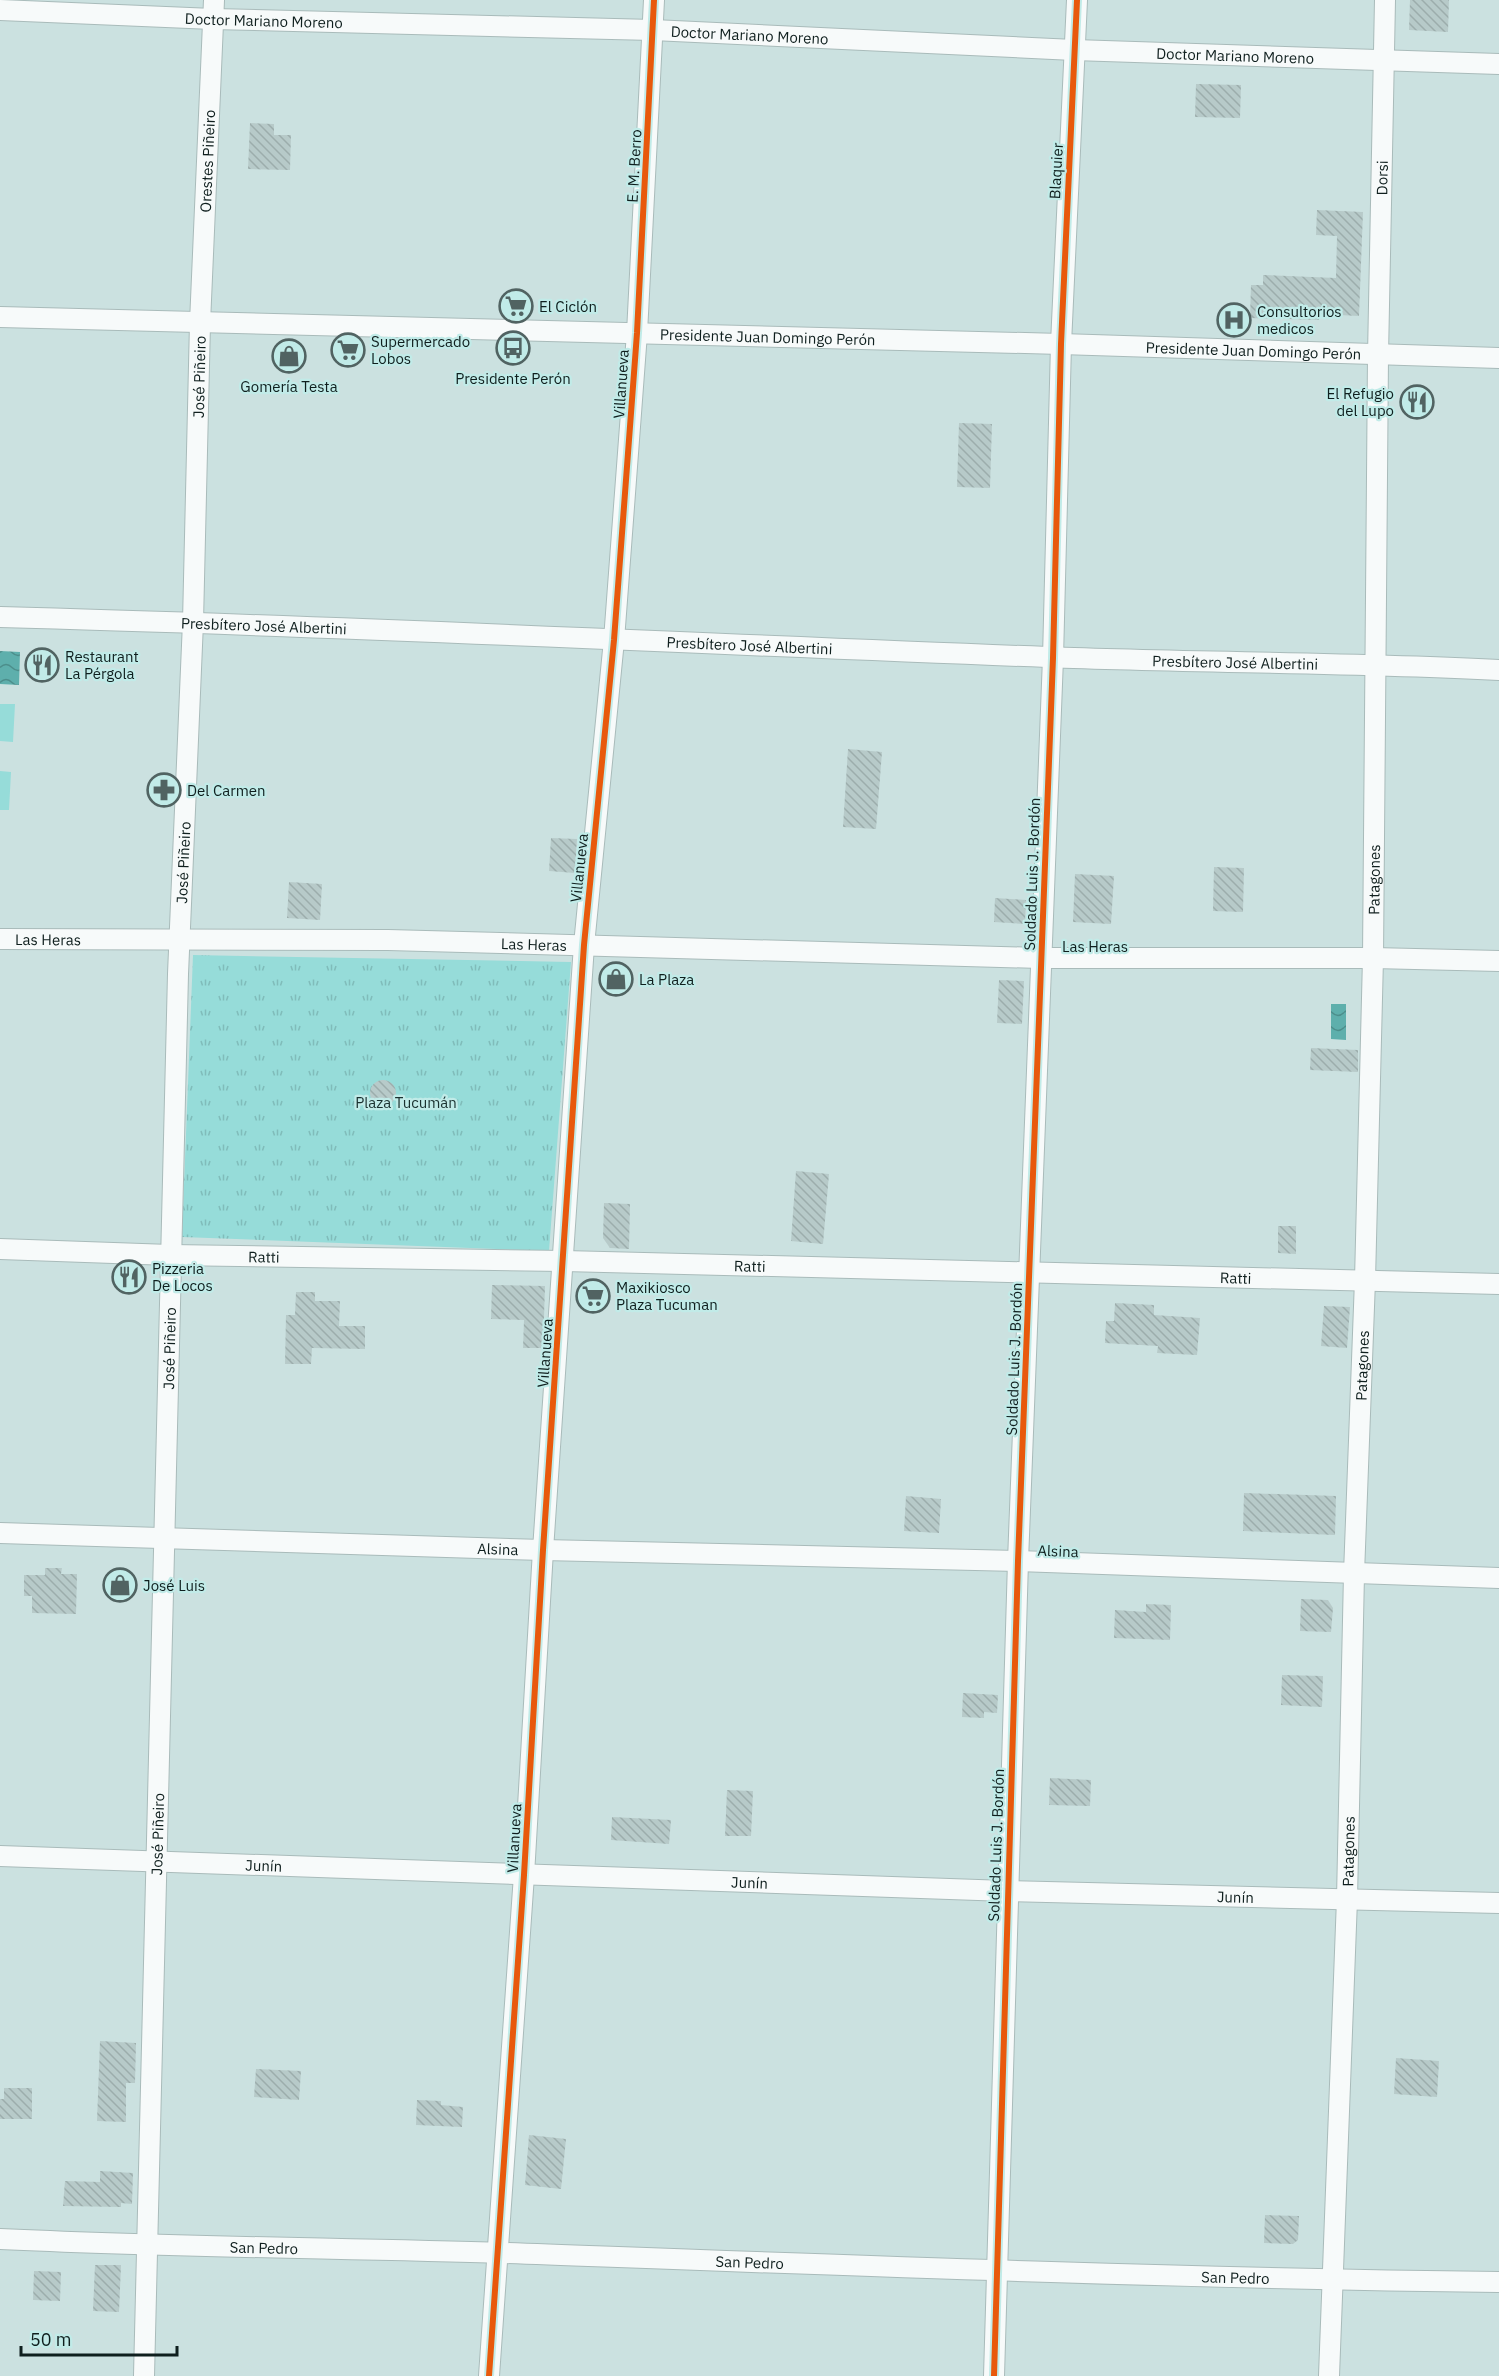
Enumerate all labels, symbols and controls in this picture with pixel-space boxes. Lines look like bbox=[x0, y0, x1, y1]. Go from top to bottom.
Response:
street label: Doctor Mariano Moreno bbox=[184, 8, 343, 32]
street label: Doctor Mariano Moreno bbox=[670, 21, 829, 48]
street label: Doctor Mariano Moreno bbox=[1156, 43, 1314, 67]
street label: Orestes Piñeiro bbox=[195, 109, 219, 213]
street label: E. M. Berro bbox=[623, 129, 645, 203]
street label: Blaquier bbox=[1045, 142, 1067, 200]
street label: Dorsi bbox=[1372, 160, 1391, 195]
supermarket icon: El Ciclón bbox=[498, 288, 534, 324]
place label: El Ciclón bbox=[539, 297, 597, 316]
hospital icon: Consultorios medicos bbox=[1216, 302, 1252, 338]
place label: Consultorios medicos bbox=[1257, 302, 1342, 338]
street label: Presidente Juan Domingo Perón bbox=[660, 324, 876, 349]
bus stop icon: Presidente Perón bbox=[495, 330, 531, 366]
supermarket icon: Supermercado Lobos bbox=[330, 332, 366, 368]
place label: Supermercado Lobos bbox=[371, 332, 470, 368]
street label: José Piñeiro bbox=[188, 335, 209, 418]
street label: Presidente Juan Domingo Perón bbox=[1146, 337, 1362, 363]
shop icon: Gomería Testa bbox=[271, 338, 307, 374]
street label: Villanueva bbox=[609, 349, 633, 419]
place label: Presidente Perón bbox=[455, 369, 571, 388]
place label: Gomería Testa bbox=[240, 377, 338, 396]
place label: El Refugio del Lupo bbox=[1327, 384, 1394, 420]
restaurant icon: El Refugio del Lupo bbox=[1399, 384, 1435, 420]
street label: Presbítero José Albertini bbox=[181, 613, 347, 638]
street label: Presbítero José Albertini bbox=[666, 632, 833, 658]
restaurant icon: Restaurant La Pérgola bbox=[24, 647, 60, 683]
place label: Restaurant La Pérgola bbox=[65, 647, 139, 683]
street label: Presbítero José Albertini bbox=[1152, 651, 1318, 673]
pharmacy icon: Del Carmen bbox=[146, 772, 182, 808]
place label: Del Carmen bbox=[187, 781, 266, 800]
street label: Soldado Luis J. Bordón bbox=[1020, 797, 1044, 951]
street label: José Piñeiro bbox=[172, 821, 194, 904]
street label: Villanueva bbox=[566, 833, 592, 903]
street label: Patagones bbox=[1364, 844, 1383, 915]
street label: Las Heras bbox=[15, 930, 81, 949]
street label: Las Heras bbox=[501, 934, 567, 954]
street label: Las Heras bbox=[1062, 937, 1128, 956]
shop icon: La Plaza bbox=[598, 961, 634, 997]
place label: La Plaza bbox=[639, 970, 694, 989]
park label: Plaza Tucumán bbox=[355, 1093, 457, 1112]
street label: Ratti bbox=[248, 1247, 280, 1266]
street label: Ratti bbox=[734, 1256, 766, 1275]
restaurant icon: Pizzeria De Locos bbox=[111, 1259, 147, 1295]
place label: Pizzeria De Locos bbox=[152, 1259, 213, 1295]
street label: Ratti bbox=[1220, 1268, 1252, 1287]
supermarket icon: Maxikiosco Plaza Tucuman bbox=[575, 1278, 611, 1314]
place label: Maxikiosco Plaza Tucuman bbox=[616, 1278, 718, 1314]
street label: Soldado Luis J. Bordón bbox=[1002, 1282, 1026, 1436]
street label: José Piñeiro bbox=[158, 1307, 179, 1390]
street label: Villanueva bbox=[533, 1318, 557, 1388]
street label: Patagones bbox=[1351, 1330, 1373, 1401]
street label: Alsina bbox=[477, 1538, 519, 1559]
street label: Alsina bbox=[1037, 1541, 1079, 1561]
shop icon: José Luis bbox=[102, 1567, 138, 1603]
place label: José Luis bbox=[143, 1576, 205, 1595]
street label: Soldado Luis J. Bordón bbox=[984, 1768, 1008, 1922]
street label: José Piñeiro bbox=[147, 1793, 168, 1876]
street label: Villanueva bbox=[503, 1803, 525, 1873]
street label: Patagones bbox=[1338, 1816, 1358, 1887]
street label: Junín bbox=[245, 1855, 283, 1875]
street label: Junín bbox=[731, 1872, 768, 1892]
street label: Junín bbox=[1217, 1887, 1254, 1907]
street label: San Pedro bbox=[229, 2237, 298, 2258]
street label: San Pedro bbox=[715, 2251, 784, 2273]
street label: San Pedro bbox=[1201, 2267, 1270, 2287]
scale bar bbox=[21, 2319, 177, 2357]
text: 50 m bbox=[30, 2328, 72, 2351]

